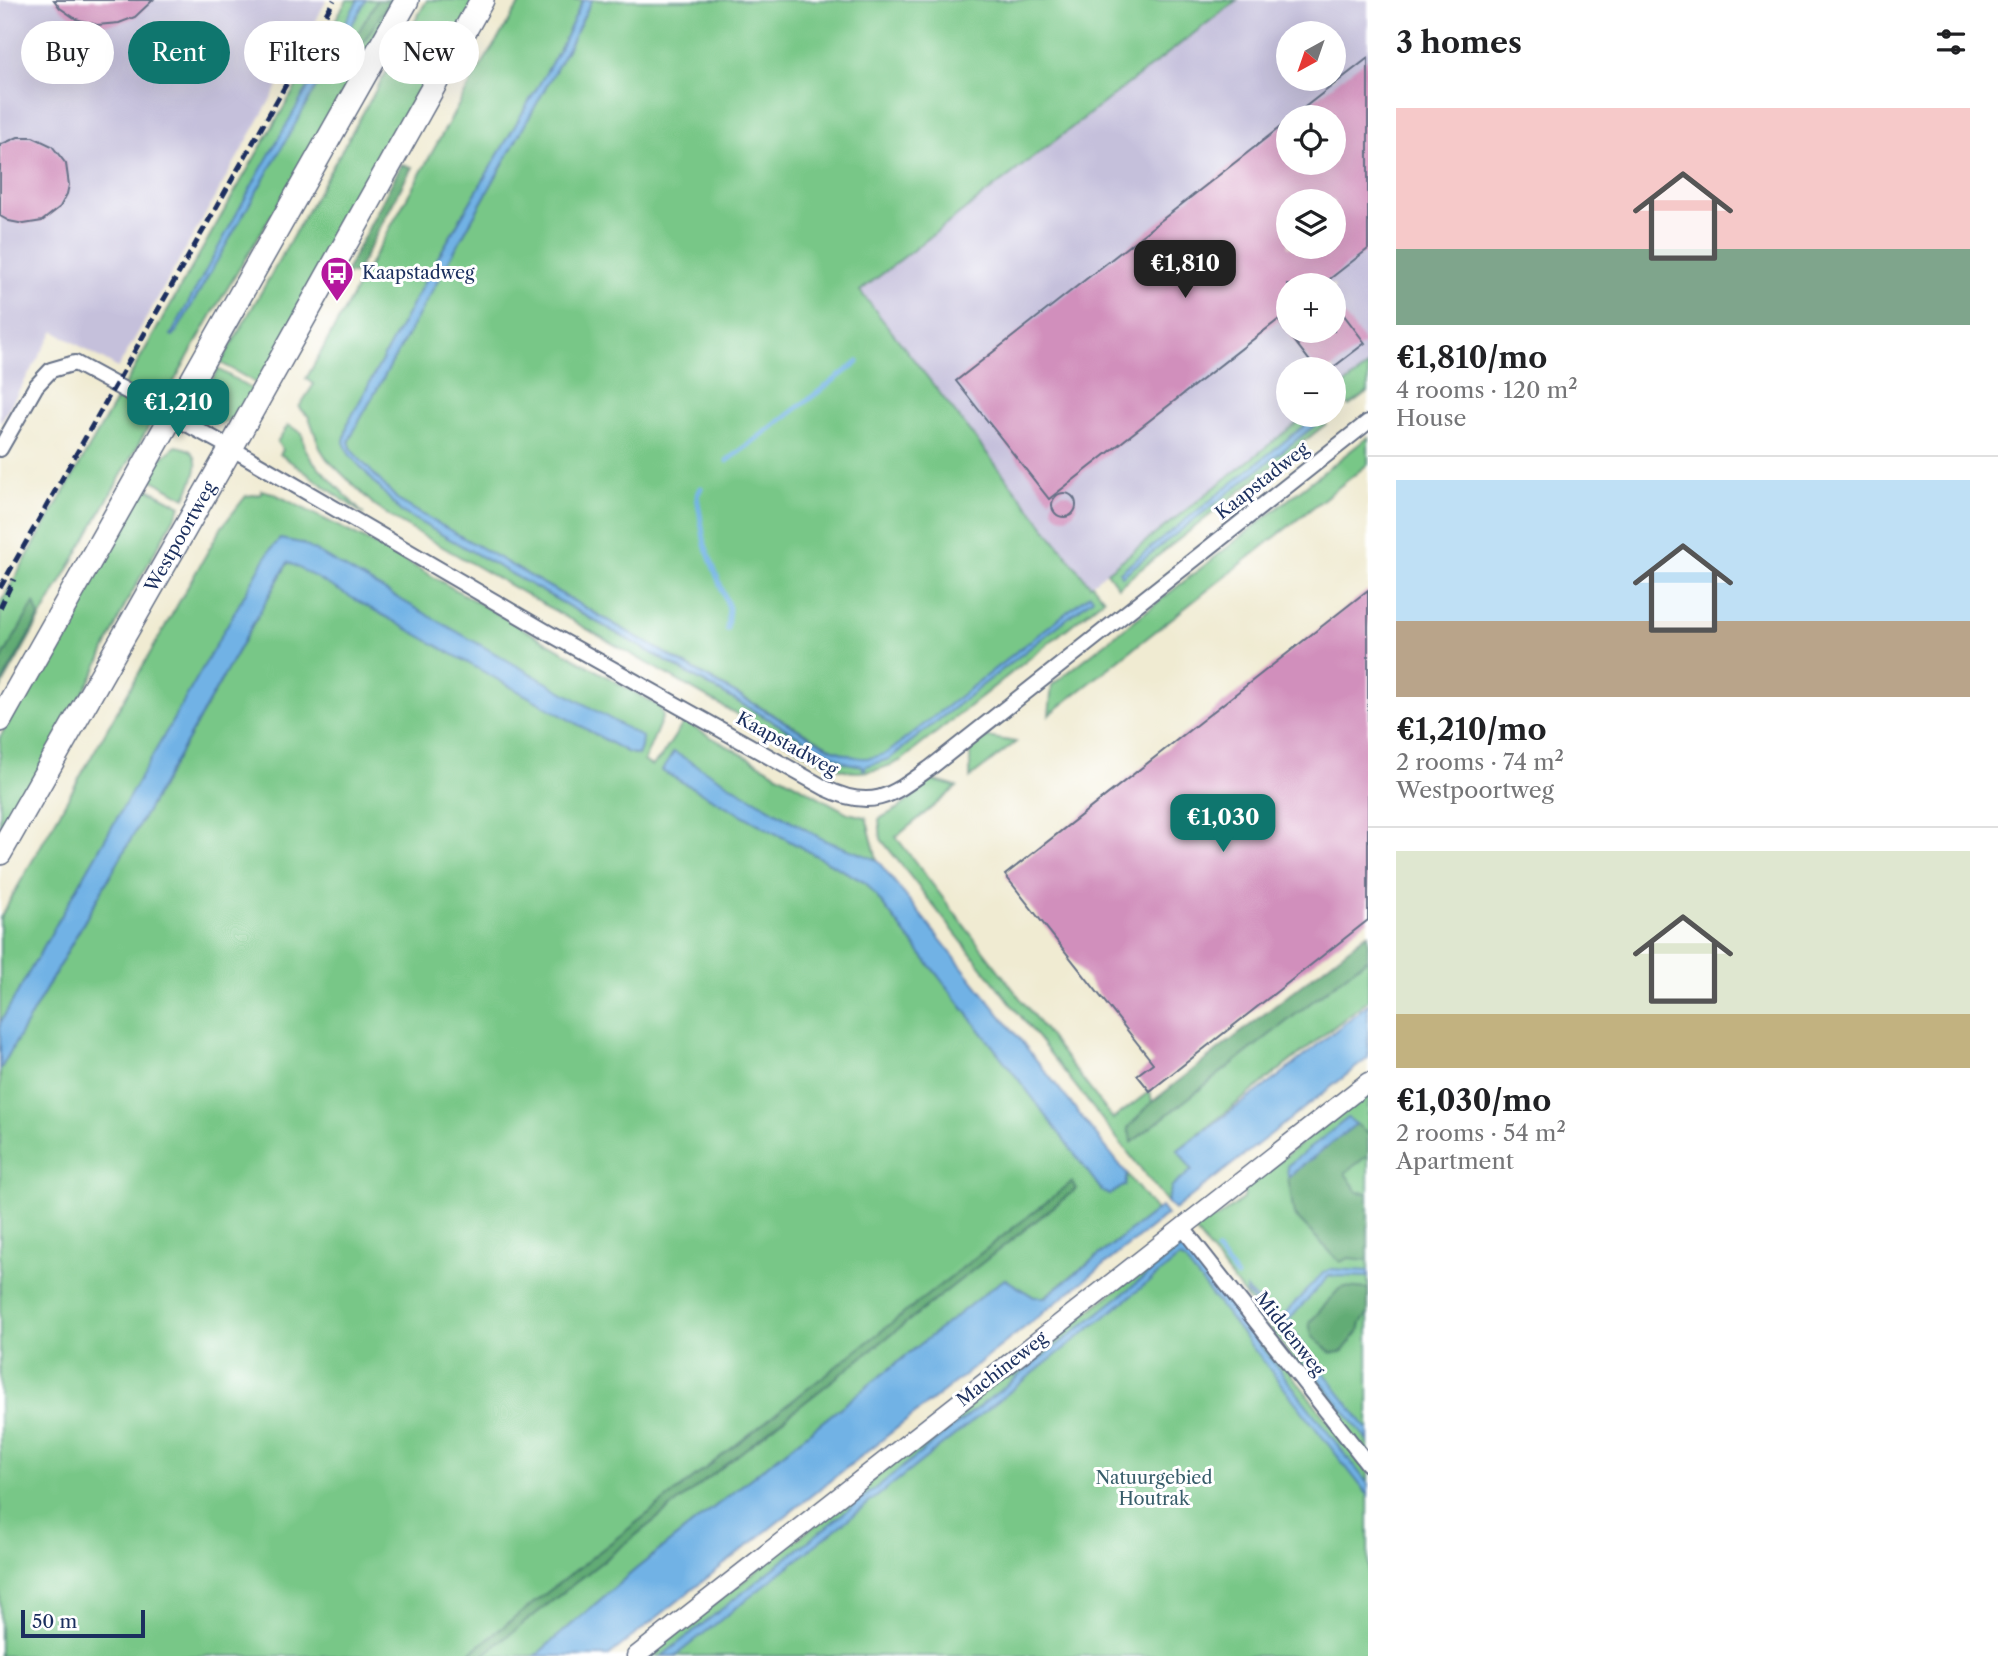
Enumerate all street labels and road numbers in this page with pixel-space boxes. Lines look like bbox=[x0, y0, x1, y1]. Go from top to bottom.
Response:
street label: Kaapstadweg bbox=[1211, 437, 1313, 524]
street label: Westpoortweg bbox=[140, 477, 221, 597]
street label: Kaapstadweg bbox=[732, 707, 842, 781]
street label: Middenweg bbox=[1250, 1288, 1330, 1381]
street label: Machineweg bbox=[952, 1327, 1052, 1411]

